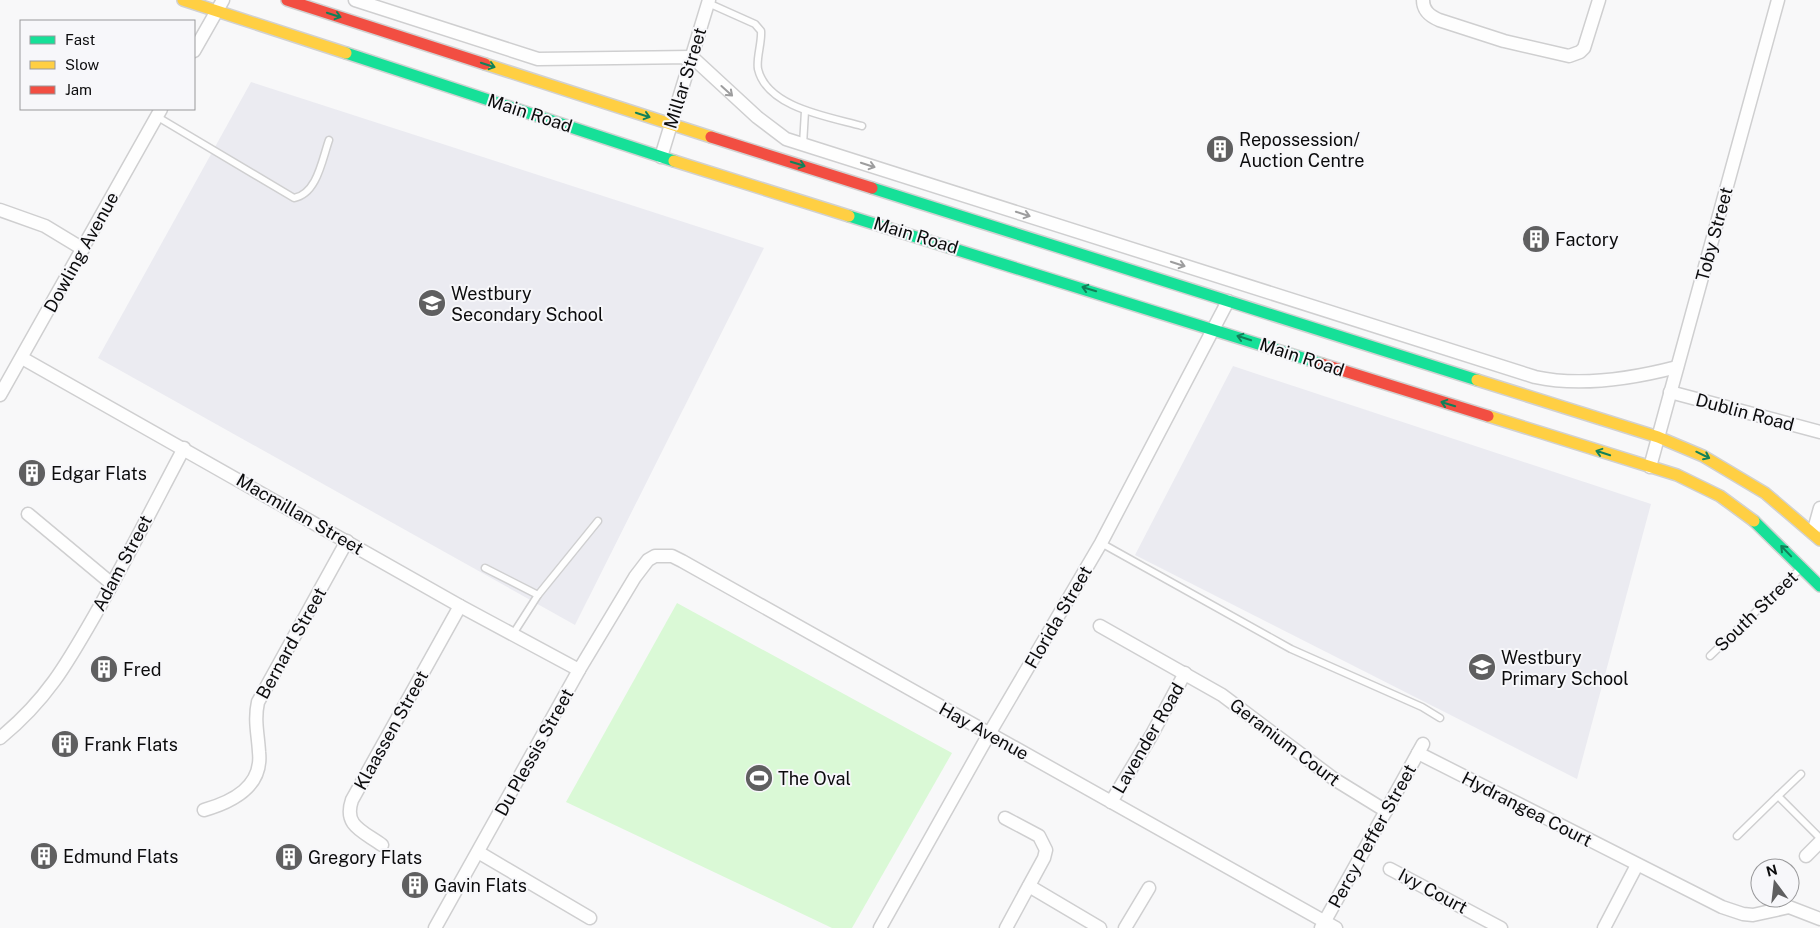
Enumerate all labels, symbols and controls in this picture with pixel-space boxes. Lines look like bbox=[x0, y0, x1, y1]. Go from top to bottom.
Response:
one-way arrow bbox=[325, 11, 341, 20]
legend bbox=[20, 20, 195, 110]
street label: Millar Street bbox=[660, 25, 710, 131]
text: Fast bbox=[65, 31, 95, 48]
text: Slow bbox=[65, 56, 100, 73]
one-way arrow bbox=[480, 61, 496, 70]
text: Jam bbox=[65, 81, 92, 98]
one-way arrow bbox=[721, 85, 734, 96]
street label: Main Road bbox=[485, 89, 575, 137]
one-way arrow bbox=[635, 111, 650, 120]
place label: Repossession/ Auction Centre bbox=[1239, 129, 1365, 171]
building icon: Repossession/ Auction Centre bbox=[1205, 134, 1235, 164]
one-way arrow bbox=[790, 160, 806, 170]
one-way arrow bbox=[860, 161, 876, 170]
street label: Toby Street bbox=[1691, 185, 1737, 283]
street label: Dowling Avenue bbox=[39, 188, 123, 316]
one-way arrow bbox=[1015, 210, 1031, 220]
street label: Main Road bbox=[871, 212, 961, 258]
building icon: Factory bbox=[1521, 224, 1551, 254]
place label: Factory bbox=[1555, 229, 1619, 250]
one-way arrow bbox=[1170, 259, 1186, 269]
place label: Westbury Secondary School bbox=[451, 283, 603, 325]
one-way arrow bbox=[1081, 284, 1097, 293]
school or university icon: Westbury Secondary School bbox=[417, 288, 447, 318]
one-way arrow bbox=[1236, 333, 1252, 342]
street label: Main Road bbox=[1257, 333, 1347, 381]
street label: Dublin Road bbox=[1693, 389, 1797, 435]
one-way arrow bbox=[1441, 399, 1457, 408]
one-way arrow bbox=[1596, 447, 1612, 457]
one-way arrow bbox=[1695, 451, 1710, 460]
building icon: Edgar Flats bbox=[17, 458, 47, 488]
place label: Edgar Flats bbox=[51, 463, 147, 484]
street label: Macmillan Street bbox=[233, 469, 367, 559]
street label: Adam Street bbox=[88, 511, 156, 615]
one-way arrow bbox=[1780, 545, 1792, 558]
street label: Florida Street bbox=[1020, 562, 1096, 672]
street label: South Street bbox=[1710, 566, 1802, 656]
street label: Bernard Street bbox=[252, 584, 330, 702]
place label: Westbury Primary School bbox=[1501, 647, 1629, 689]
school or university icon: Westbury Primary School bbox=[1467, 652, 1497, 682]
building icon: Fred bbox=[89, 654, 119, 684]
place label: Fred bbox=[123, 659, 162, 680]
street label: Klaassen Street bbox=[350, 667, 432, 793]
street label: Lavender Road bbox=[1108, 679, 1188, 797]
street label: Du Plessis Street bbox=[490, 685, 578, 819]
street label: Geranium Court bbox=[1226, 694, 1344, 790]
street label: Hay Avenue bbox=[936, 698, 1032, 764]
building icon: Frank Flats bbox=[50, 729, 80, 759]
place label: Frank Flats bbox=[84, 734, 178, 755]
street label: Percy Peffer Street bbox=[1324, 760, 1420, 912]
sports icon: The Oval bbox=[744, 763, 774, 793]
street label: Hydrangea Court bbox=[1458, 767, 1596, 851]
place label: The Oval bbox=[778, 768, 851, 789]
building icon: Edmund Flats bbox=[29, 841, 59, 871]
building icon: Gregory Flats bbox=[274, 842, 304, 872]
place label: Edmund Flats bbox=[63, 846, 178, 867]
place label: Gregory Flats bbox=[308, 847, 422, 868]
north arrow bbox=[1750, 858, 1800, 908]
text: N bbox=[1764, 861, 1779, 880]
street label: Ivy Court bbox=[1395, 864, 1471, 918]
building icon: Gavin Flats bbox=[400, 870, 430, 900]
place label: Gavin Flats bbox=[434, 875, 527, 896]

